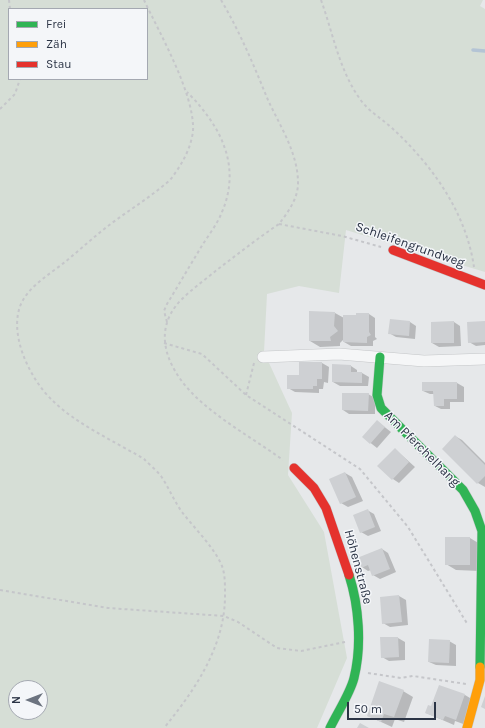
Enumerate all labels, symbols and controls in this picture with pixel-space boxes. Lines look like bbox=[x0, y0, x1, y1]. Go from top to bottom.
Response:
legend bbox=[8, 8, 148, 80]
text: Frei bbox=[46, 17, 66, 31]
text: Zäh bbox=[46, 37, 67, 51]
text: Stau bbox=[46, 57, 72, 71]
street label: Schleifengrundweg bbox=[353, 219, 467, 271]
street label: Am Pferchelhang bbox=[381, 408, 463, 490]
street label: Höhenstraße bbox=[341, 528, 375, 606]
north arrow bbox=[8, 680, 48, 720]
scale bar bbox=[349, 694, 438, 720]
text: N bbox=[10, 696, 23, 704]
text: 50 m bbox=[354, 702, 382, 716]

